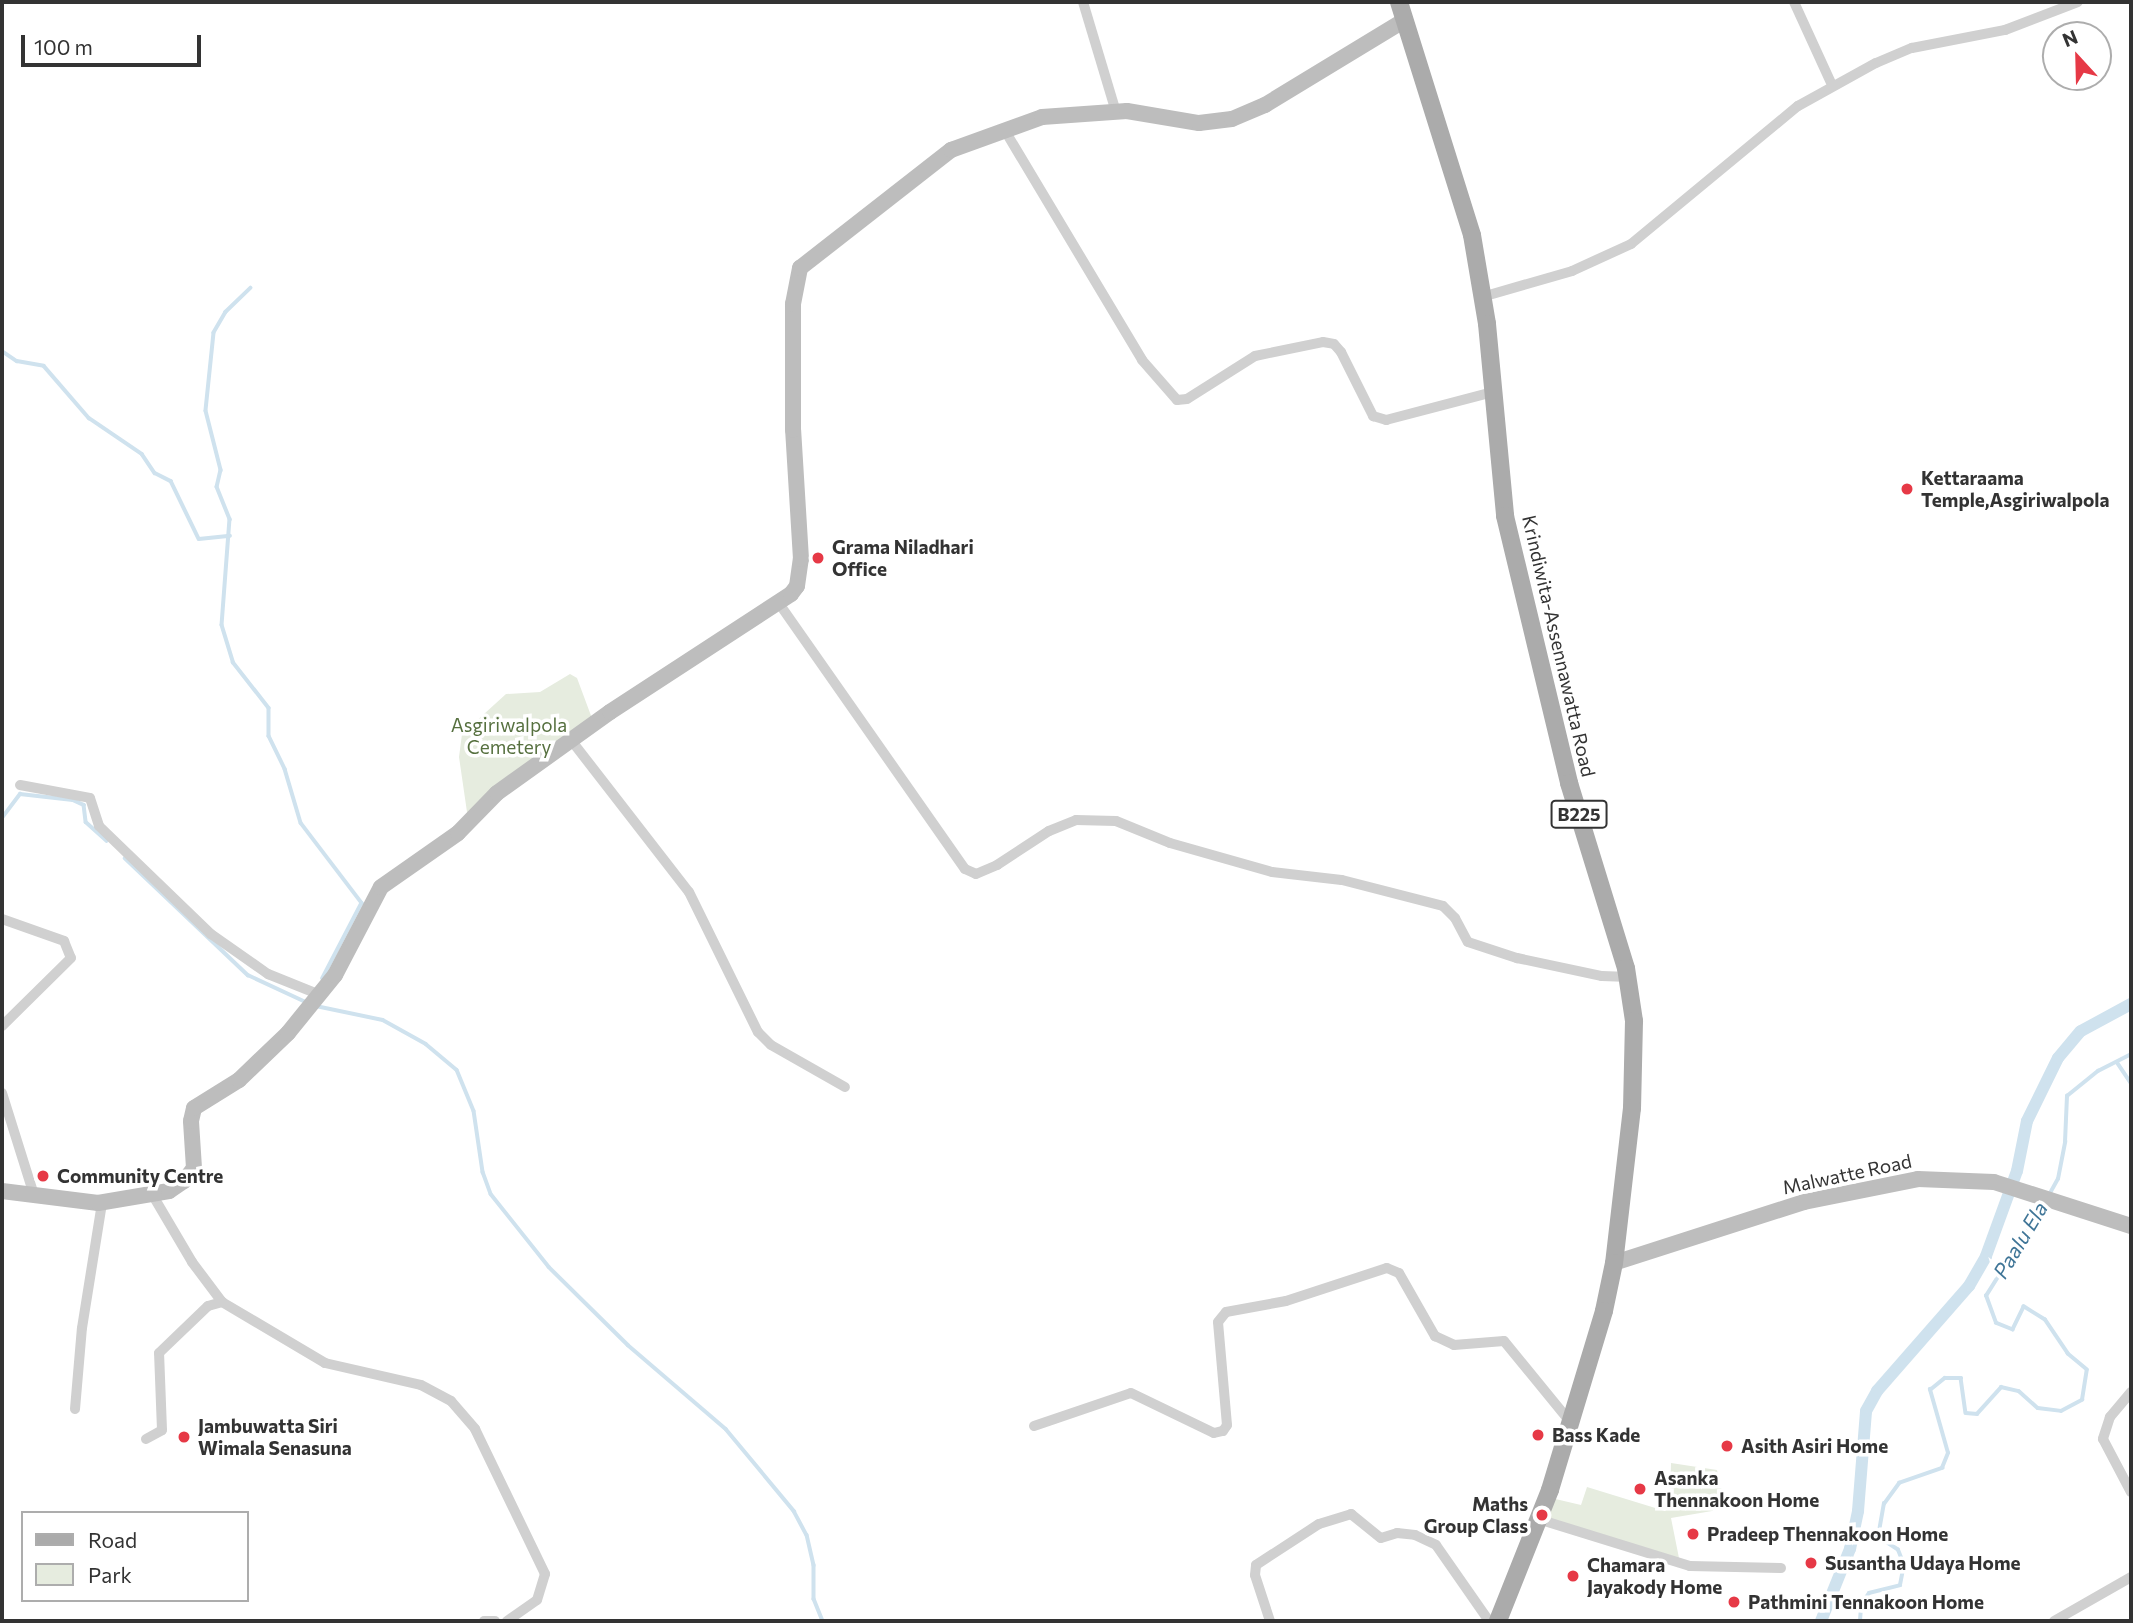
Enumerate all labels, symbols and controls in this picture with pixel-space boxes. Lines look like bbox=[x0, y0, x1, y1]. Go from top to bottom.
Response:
scale bar bbox=[24, 21, 205, 65]
north arrow bbox=[2042, 21, 2112, 91]
text: N bbox=[2059, 25, 2081, 51]
text: 100 m bbox=[34, 34, 93, 59]
place label: Kettaraama Temple,Asgiriwalpola bbox=[1921, 467, 2109, 511]
marker: Kettaraama Temple,Asgiriwalpola bbox=[1899, 481, 1915, 497]
street label: Krindiwita-Assennawatta Road bbox=[1518, 513, 1600, 779]
place label: Grama Niladhari Office bbox=[832, 536, 974, 580]
marker: Grama Niladhari Office bbox=[810, 550, 826, 566]
park label: Asgiriwalpola Cemetery bbox=[451, 714, 567, 758]
road number: B225 bbox=[1549, 800, 1609, 828]
street label: Malwatte Road bbox=[1780, 1149, 1914, 1199]
place label: Community Centre bbox=[57, 1165, 223, 1187]
marker: Community Centre bbox=[35, 1168, 51, 1184]
water label: Paalu Ela bbox=[1987, 1197, 2053, 1283]
place label: Jambuwatta Siri Wimala Senasuna bbox=[198, 1415, 352, 1459]
place label: Bass Kade bbox=[1552, 1424, 1640, 1446]
marker: Bass Kade bbox=[1530, 1427, 1546, 1443]
marker: Jambuwatta Siri Wimala Senasuna bbox=[176, 1429, 192, 1445]
place label: Asith Asiri Home bbox=[1741, 1435, 1888, 1457]
marker: Asith Asiri Home bbox=[1719, 1438, 1735, 1454]
place label: Asanka Thennakoon Home bbox=[1654, 1467, 1819, 1511]
marker: Asanka Thennakoon Home bbox=[1632, 1481, 1648, 1497]
place label: Maths Group Class bbox=[1424, 1493, 1528, 1537]
marker: Maths Group Class bbox=[1534, 1507, 1550, 1523]
legend bbox=[21, 1511, 248, 1602]
place label: Pradeep Thennakoon Home bbox=[1707, 1523, 1948, 1545]
marker: Pradeep Thennakoon Home bbox=[1685, 1526, 1701, 1542]
text: Road bbox=[88, 1527, 137, 1552]
place label: Susantha Udaya Home bbox=[1825, 1552, 2021, 1574]
place label: Chamara Jayakody Home bbox=[1587, 1554, 1722, 1598]
marker: Susantha Udaya Home bbox=[1803, 1555, 1819, 1571]
text: Park bbox=[88, 1562, 132, 1587]
marker: Chamara Jayakody Home bbox=[1565, 1568, 1581, 1584]
place label: Pathmini Tennakoon Home bbox=[1748, 1591, 1984, 1613]
marker: Pathmini Tennakoon Home bbox=[1726, 1594, 1742, 1610]

